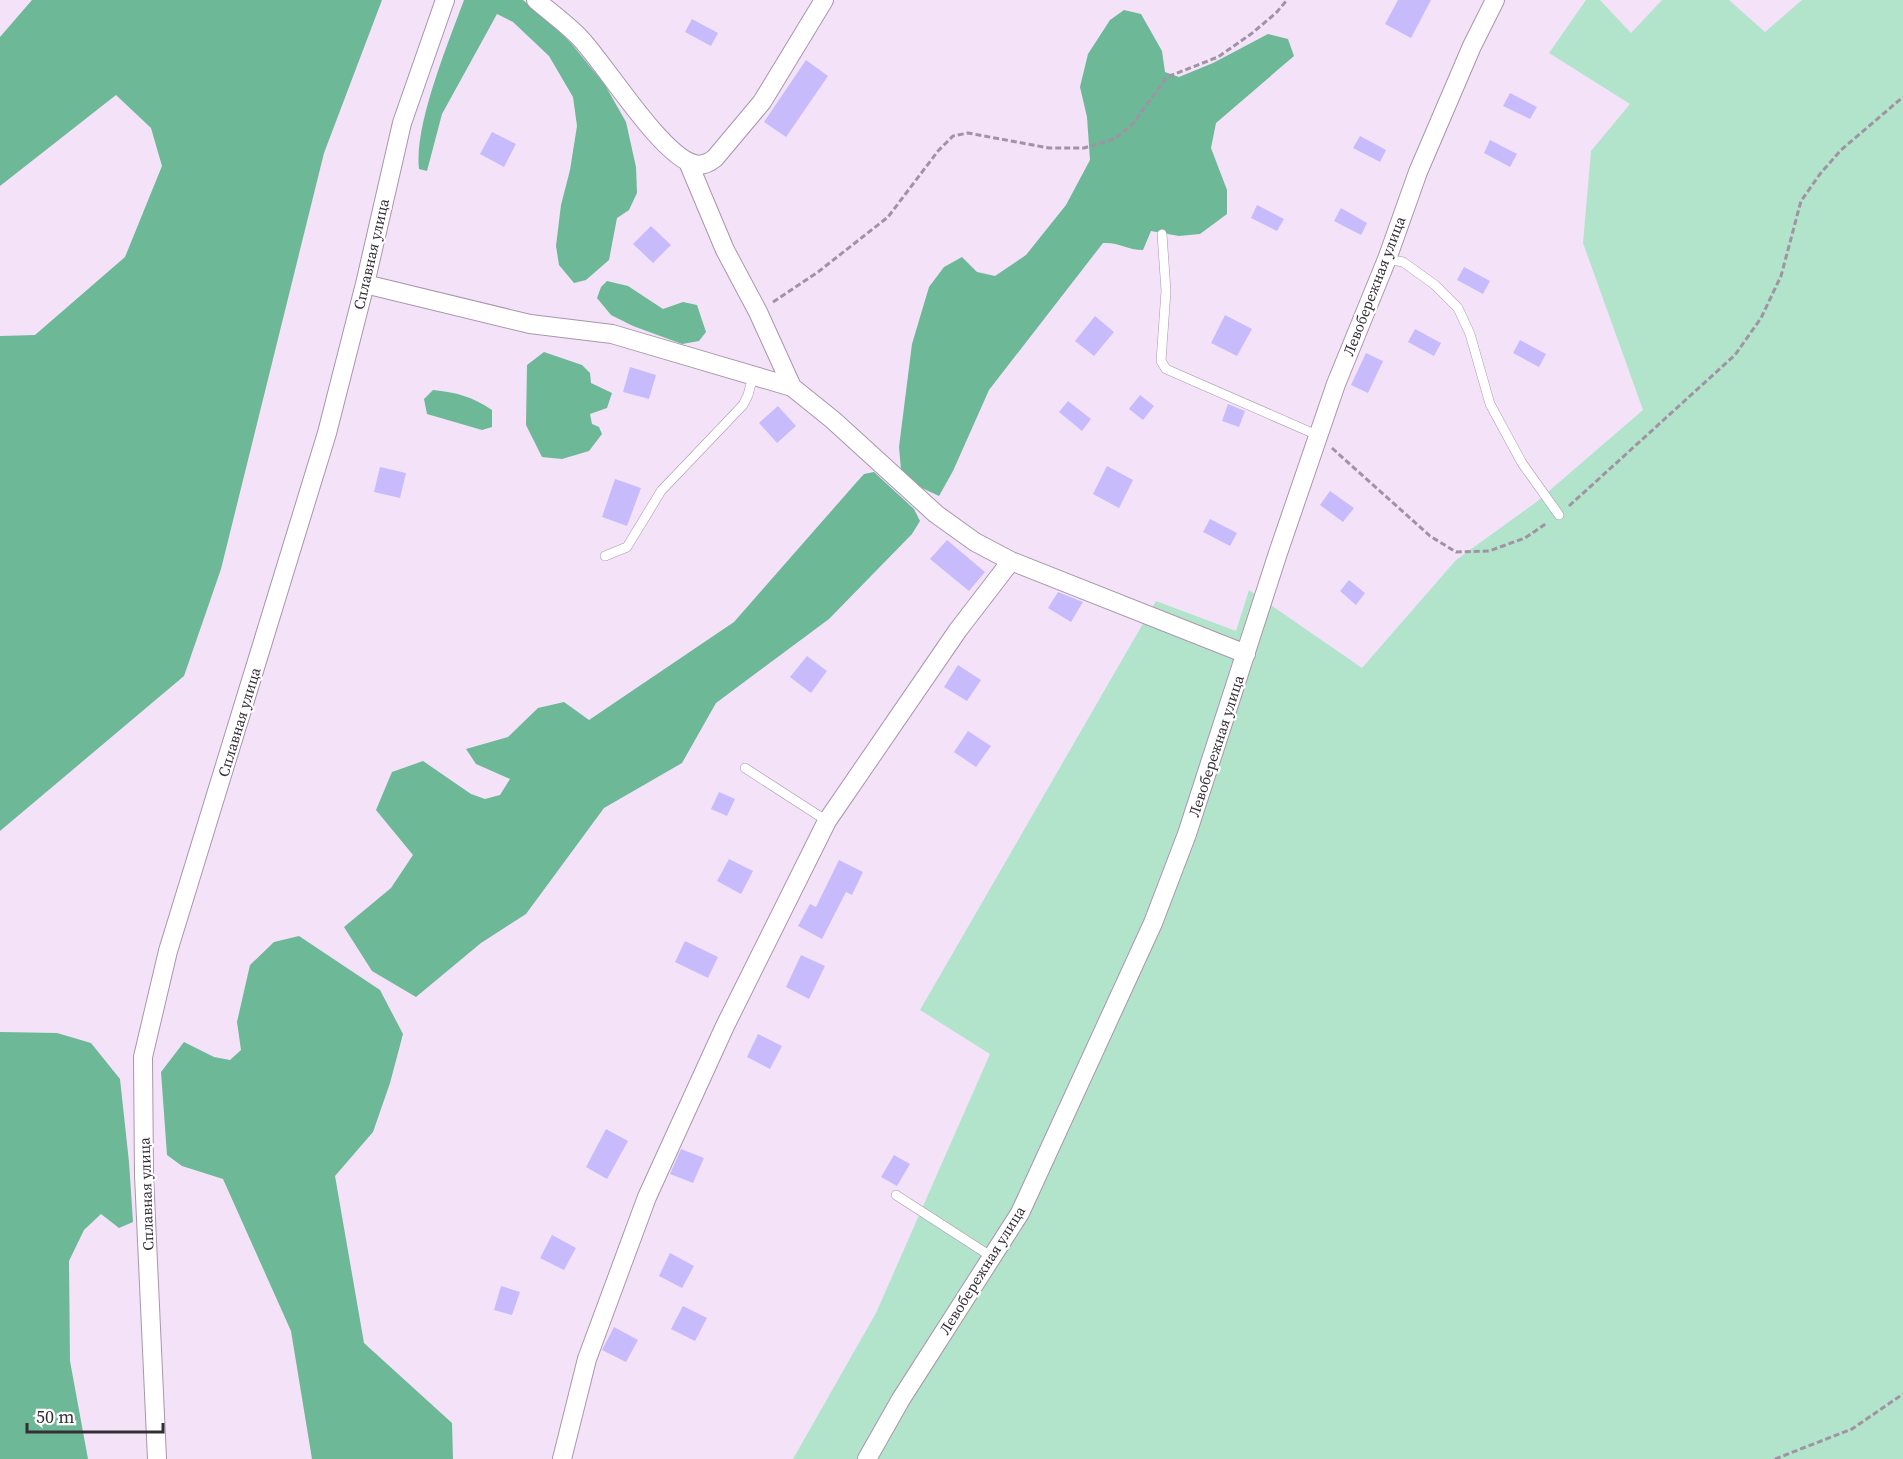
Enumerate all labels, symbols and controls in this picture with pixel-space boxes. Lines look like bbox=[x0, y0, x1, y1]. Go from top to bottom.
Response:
street label: Сплавная улица bbox=[348, 196, 394, 312]
street label: Левобережная улица bbox=[1338, 213, 1410, 359]
street label: Сплавная улица bbox=[212, 664, 266, 779]
street label: Левобережная улица bbox=[1183, 672, 1249, 820]
street label: Сплавная улица bbox=[134, 1137, 158, 1251]
street label: Левобережная улица bbox=[934, 1201, 1030, 1338]
scale bar bbox=[27, 1396, 164, 1434]
text: 50 m bbox=[36, 1404, 74, 1429]

